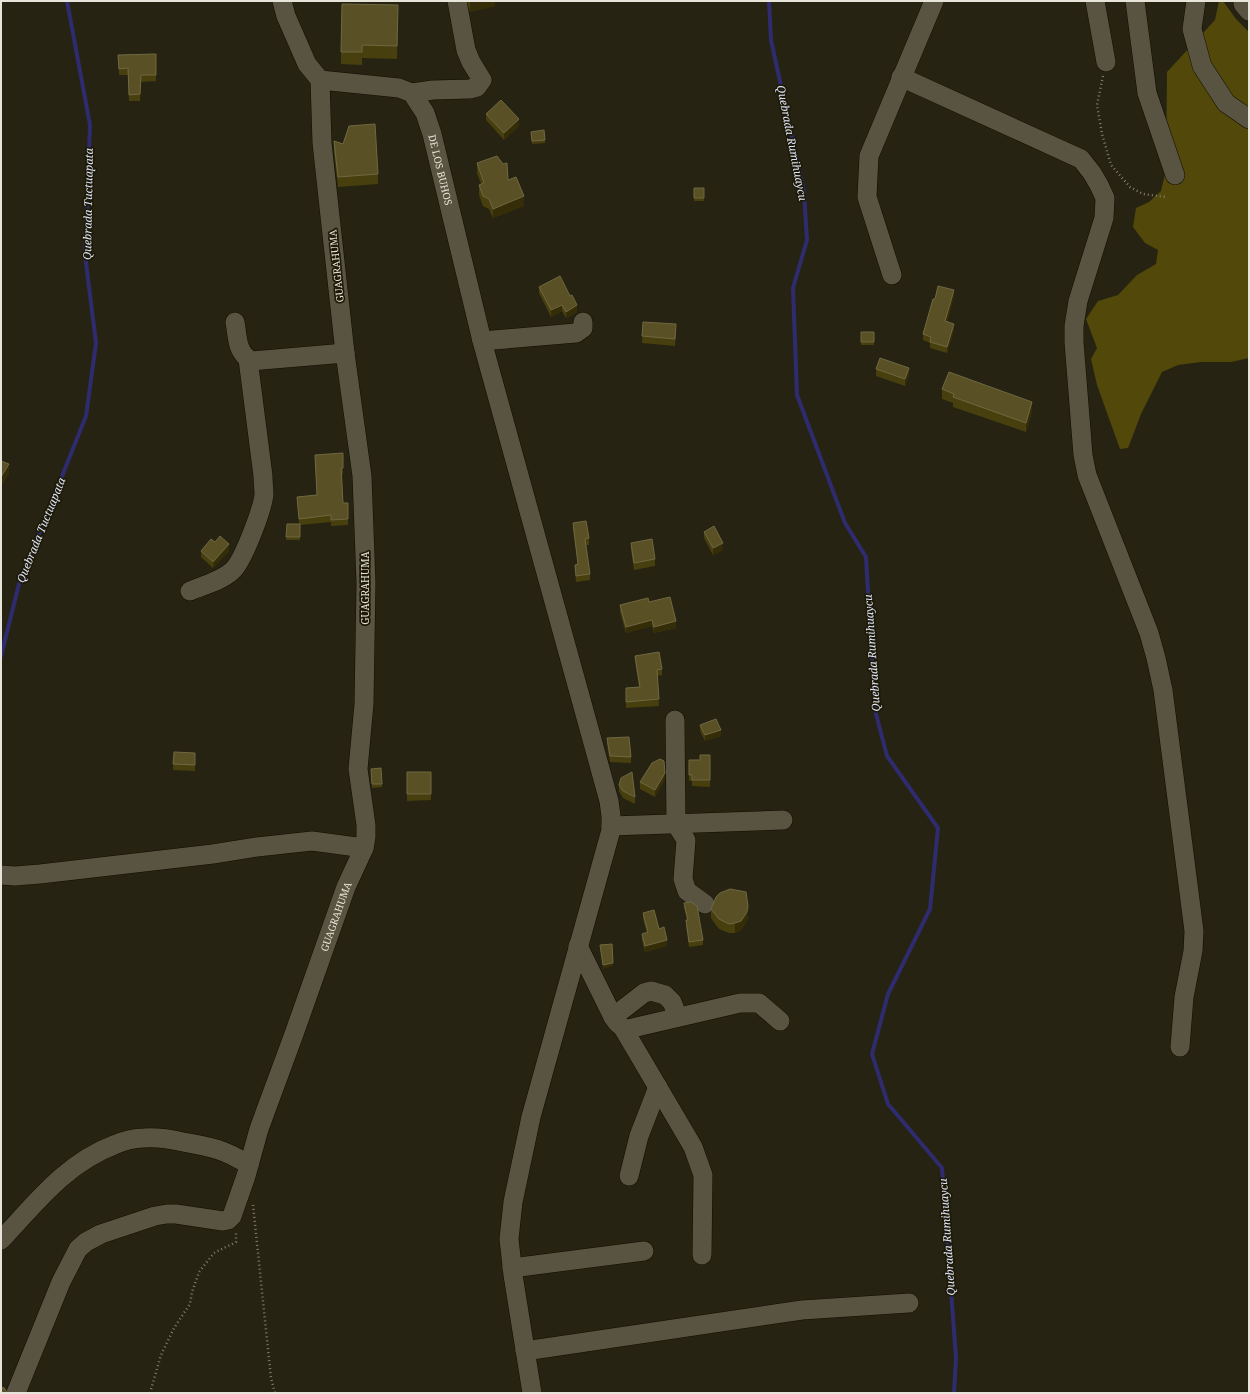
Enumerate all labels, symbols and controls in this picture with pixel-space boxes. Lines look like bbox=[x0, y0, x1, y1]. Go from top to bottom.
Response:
water label: Quebrada Rumihuaycu bbox=[774, 84, 811, 202]
street label: DE LOS BUHOS bbox=[425, 133, 456, 206]
water label: Quebrada Tuctuapata bbox=[79, 147, 96, 260]
street label: GUAGRAHUMA bbox=[325, 228, 347, 303]
water label: Quebrada Tuctuapata bbox=[13, 474, 69, 585]
street label: GUAGRAHUMA bbox=[358, 550, 372, 625]
water label: Quebrada Rumihuaycu bbox=[860, 594, 883, 712]
street label: GUAGRAHUMA bbox=[317, 878, 355, 953]
water label: Quebrada Rumihuaycu bbox=[935, 1178, 958, 1296]

